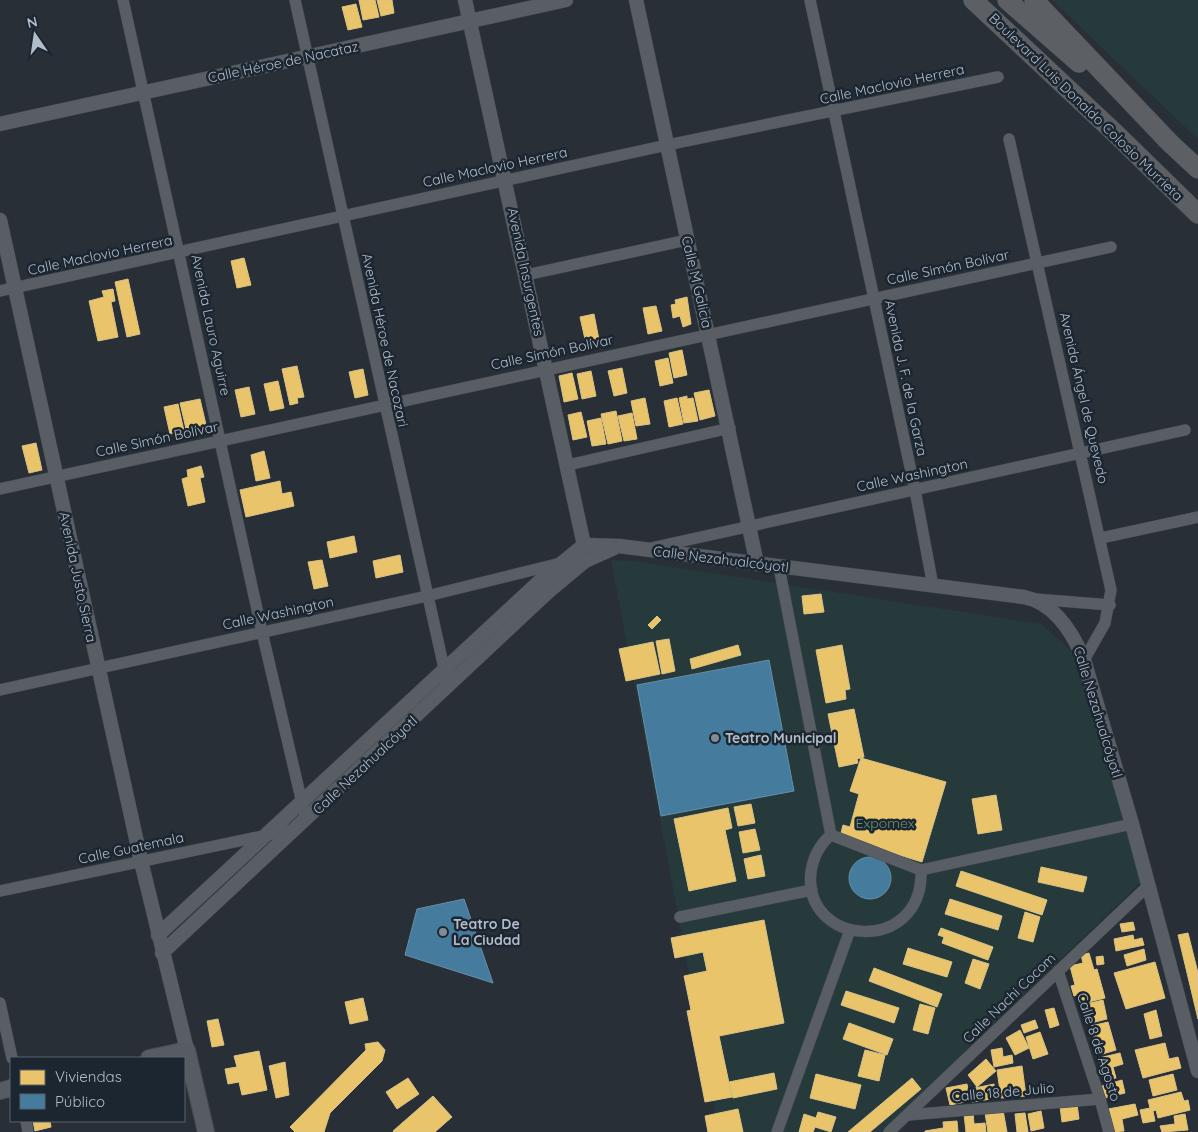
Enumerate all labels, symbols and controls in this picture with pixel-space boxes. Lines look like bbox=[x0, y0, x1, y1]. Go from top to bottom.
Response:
street label: Boulevard Luis Donaldo Colosio Murrieta bbox=[985, 9, 1187, 205]
north arrow bbox=[10, 10, 60, 60]
text: N bbox=[25, 12, 39, 32]
street label: Calle Héroe de Nacataz bbox=[206, 37, 360, 87]
street label: Calle Maclovio Herrera bbox=[818, 60, 966, 108]
street label: Calle Maclovio Herrera bbox=[421, 143, 569, 191]
street label: Avenida Insurgentes bbox=[504, 206, 548, 338]
street label: Calle Maclovio Herrera bbox=[26, 231, 174, 279]
street label: Calle M Galicia bbox=[678, 234, 716, 330]
street label: Calle Simón Bolívar bbox=[885, 245, 1011, 289]
street label: Avenida Héroe de Nacozari bbox=[358, 252, 412, 428]
street label: Avenida Lauro Aguirre bbox=[187, 253, 235, 397]
street label: Avenida J. F. de la Garza bbox=[881, 298, 931, 458]
street label: Avenida Ángel de Quevedo bbox=[1056, 311, 1112, 485]
street label: Calle Simón Bolívar bbox=[489, 330, 615, 374]
street label: Calle Simón Bolívar bbox=[94, 417, 220, 461]
street label: Calle Washington bbox=[855, 454, 969, 496]
street label: Avenida Justo Sierra bbox=[55, 510, 101, 644]
street label: Calle Nezahualcóyotl bbox=[652, 542, 790, 576]
street label: Calle Washington bbox=[221, 592, 335, 634]
street label: Calle Nezahualcóyotl bbox=[1069, 644, 1127, 780]
street label: Calle Nezahualcóyotl bbox=[309, 712, 421, 818]
place label: Teatro Municipal bbox=[725, 729, 837, 747]
marker: Teatro Municipal bbox=[709, 732, 721, 744]
park label: Expomex bbox=[855, 814, 915, 832]
street label: Calle Guatemala bbox=[77, 828, 185, 868]
place label: Teatro De La Ciudad bbox=[453, 915, 520, 949]
marker: Teatro De La Ciudad bbox=[437, 926, 449, 938]
street label: Calle Nachi Cocom bbox=[959, 949, 1059, 1047]
street label: Calle 8 de Agosto bbox=[1073, 991, 1125, 1103]
legend bbox=[10, 1057, 185, 1122]
text: Viviendas bbox=[55, 1067, 122, 1086]
street label: Calle 18 de Julio bbox=[951, 1079, 1055, 1105]
text: Público bbox=[55, 1092, 105, 1111]

